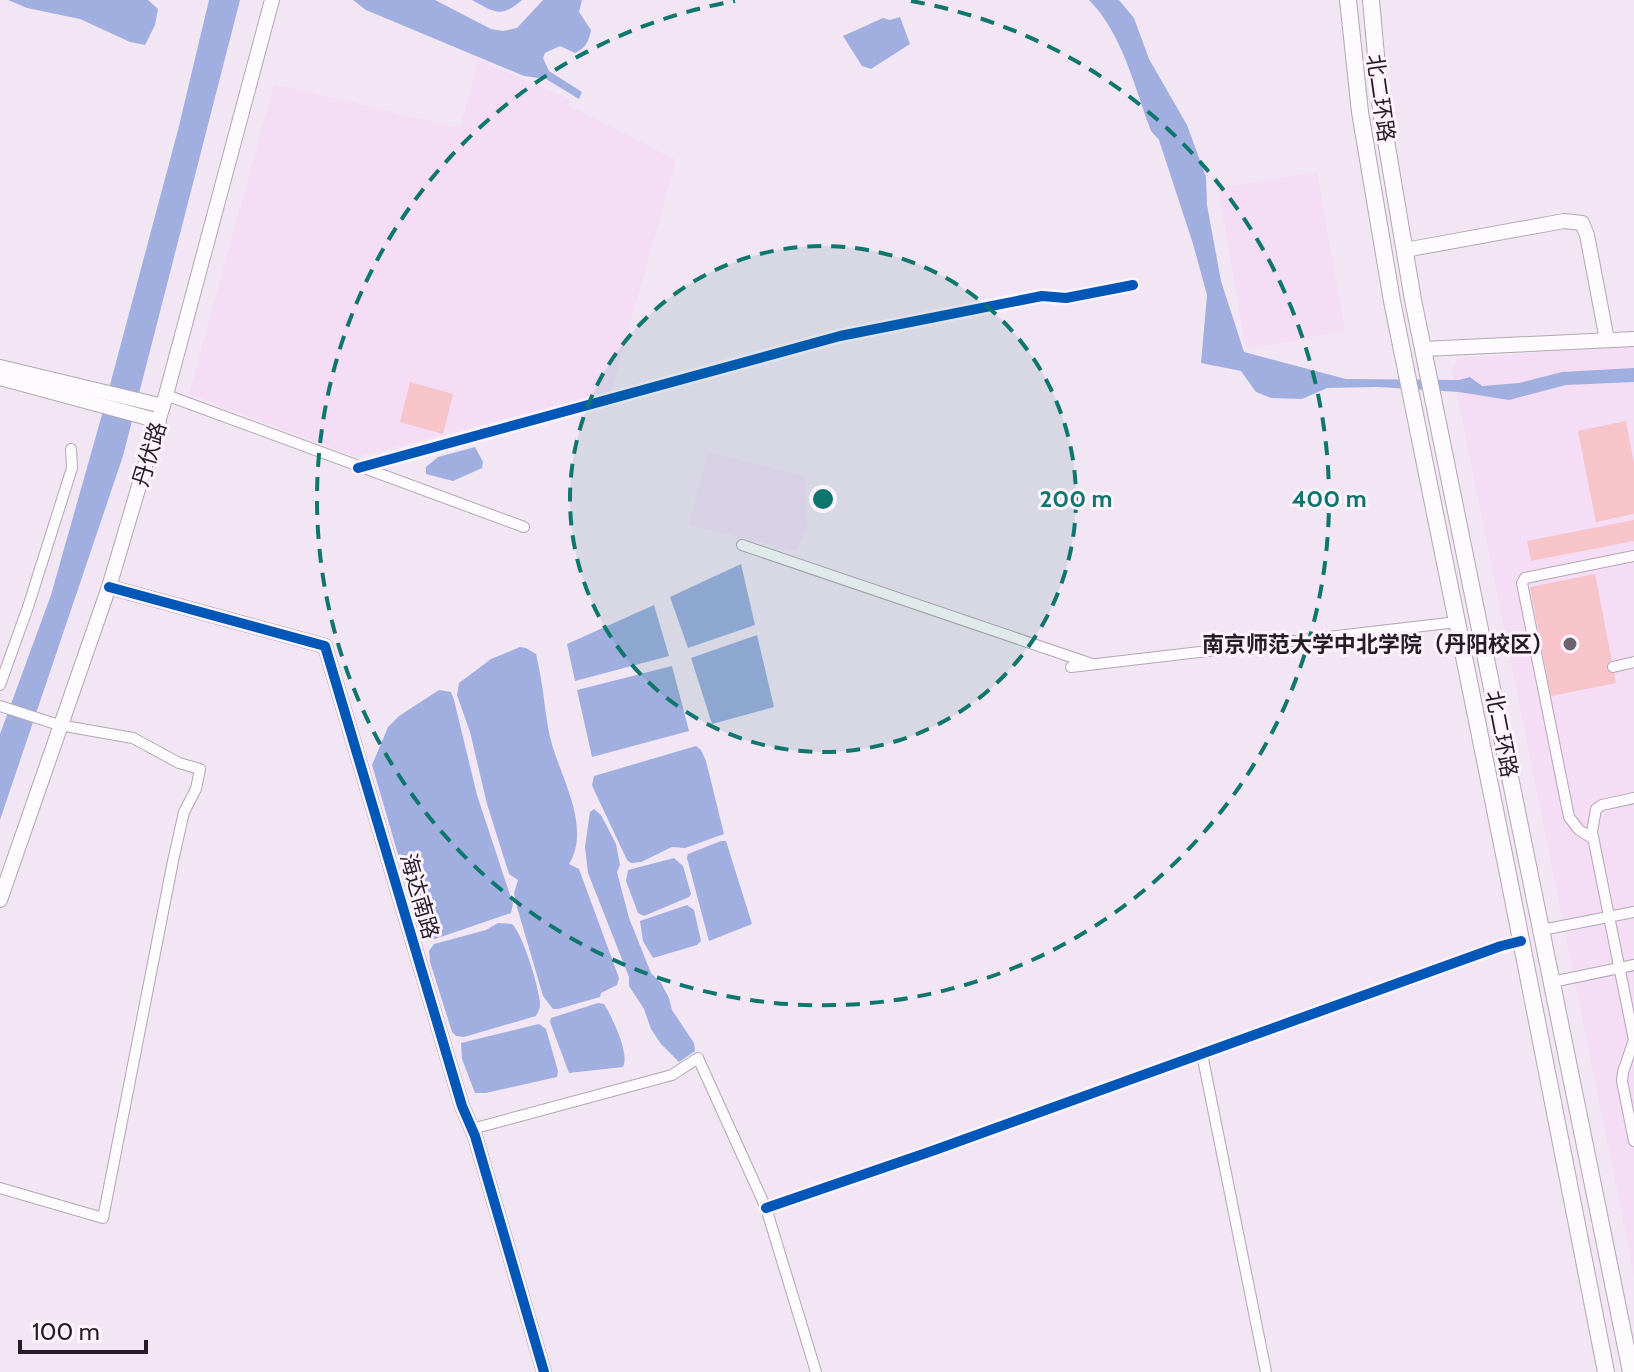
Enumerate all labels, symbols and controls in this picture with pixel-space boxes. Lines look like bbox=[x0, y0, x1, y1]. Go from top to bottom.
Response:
street label: 北二环路 bbox=[1361, 53, 1400, 144]
street label: 丹伏路 bbox=[127, 419, 172, 490]
text: 200 m bbox=[1040, 484, 1112, 513]
text: 400 m bbox=[1291, 484, 1367, 513]
centre of rings bbox=[809, 485, 837, 513]
place label: 南京师范大学中北学院（丹阳校区） bbox=[1202, 631, 1554, 658]
marker: 南京师范大学中北学院（丹阳校区） bbox=[1561, 635, 1579, 653]
street label: 北二环路 bbox=[1480, 688, 1523, 780]
street label: 海达南路 bbox=[394, 850, 445, 942]
scale bar bbox=[20, 1304, 146, 1354]
text: 100 m bbox=[32, 1317, 100, 1346]

